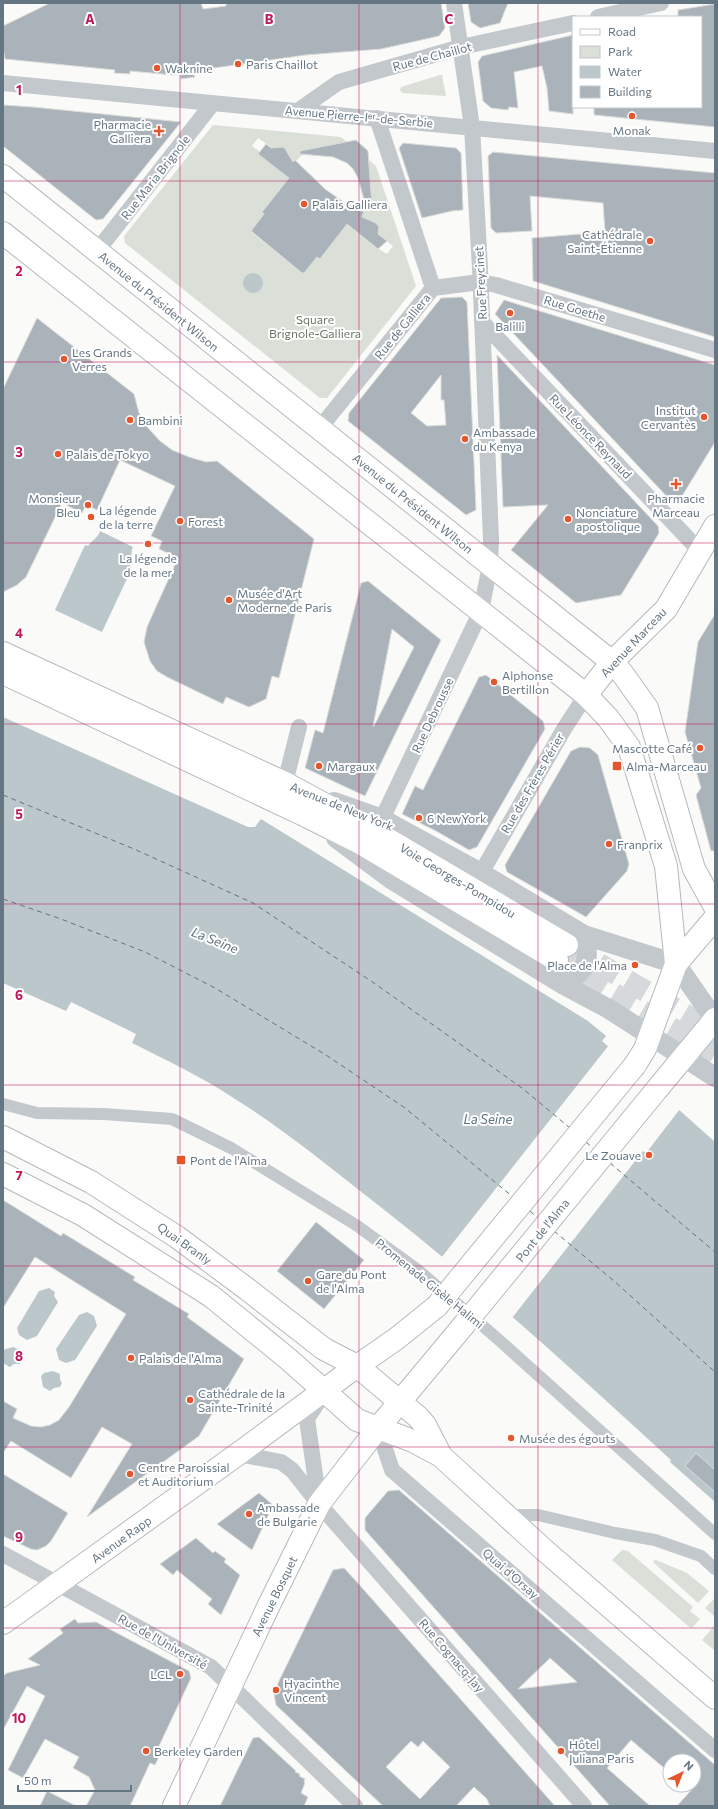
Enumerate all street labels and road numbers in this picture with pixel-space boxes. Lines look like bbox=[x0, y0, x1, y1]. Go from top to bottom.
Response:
street label: Rue de Chaillot bbox=[391, 39, 473, 73]
street label: Avenue Pierre-Iᵉʳ-de-Serbie bbox=[284, 103, 434, 129]
street label: Rue Maria Brignole bbox=[118, 132, 192, 222]
street label: Rue Freycinet bbox=[471, 246, 489, 320]
street label: Avenue du Président Wilson bbox=[96, 248, 222, 354]
street label: Rue de Galliera bbox=[371, 290, 433, 362]
street label: Rue Goethe bbox=[543, 292, 607, 324]
street label: Rue Léonce Reynaud bbox=[547, 391, 635, 481]
street label: Avenue du Président Wilson bbox=[350, 450, 476, 556]
street label: Avenue Marceau bbox=[597, 604, 669, 680]
street label: Rue Debrousse bbox=[408, 675, 456, 755]
street label: Rue des Frères Périer bbox=[498, 730, 566, 836]
street label: Avenue de New York bbox=[288, 779, 396, 833]
street label: Voie Georges-Pompidou bbox=[398, 840, 518, 920]
street label: Pont de l'Alma bbox=[512, 1196, 572, 1264]
street label: Quai Branly bbox=[155, 1219, 215, 1267]
street label: Promenade Gisèle Halimi bbox=[373, 1235, 487, 1331]
street label: Avenue Rapp bbox=[88, 1513, 154, 1565]
street label: Quai d'Orsay bbox=[480, 1545, 542, 1601]
street label: Avenue Bosquet bbox=[249, 1554, 299, 1638]
street label: Rue de l'Université bbox=[116, 1611, 210, 1671]
street label: Rue Cognacq-Jay bbox=[416, 1616, 488, 1695]

